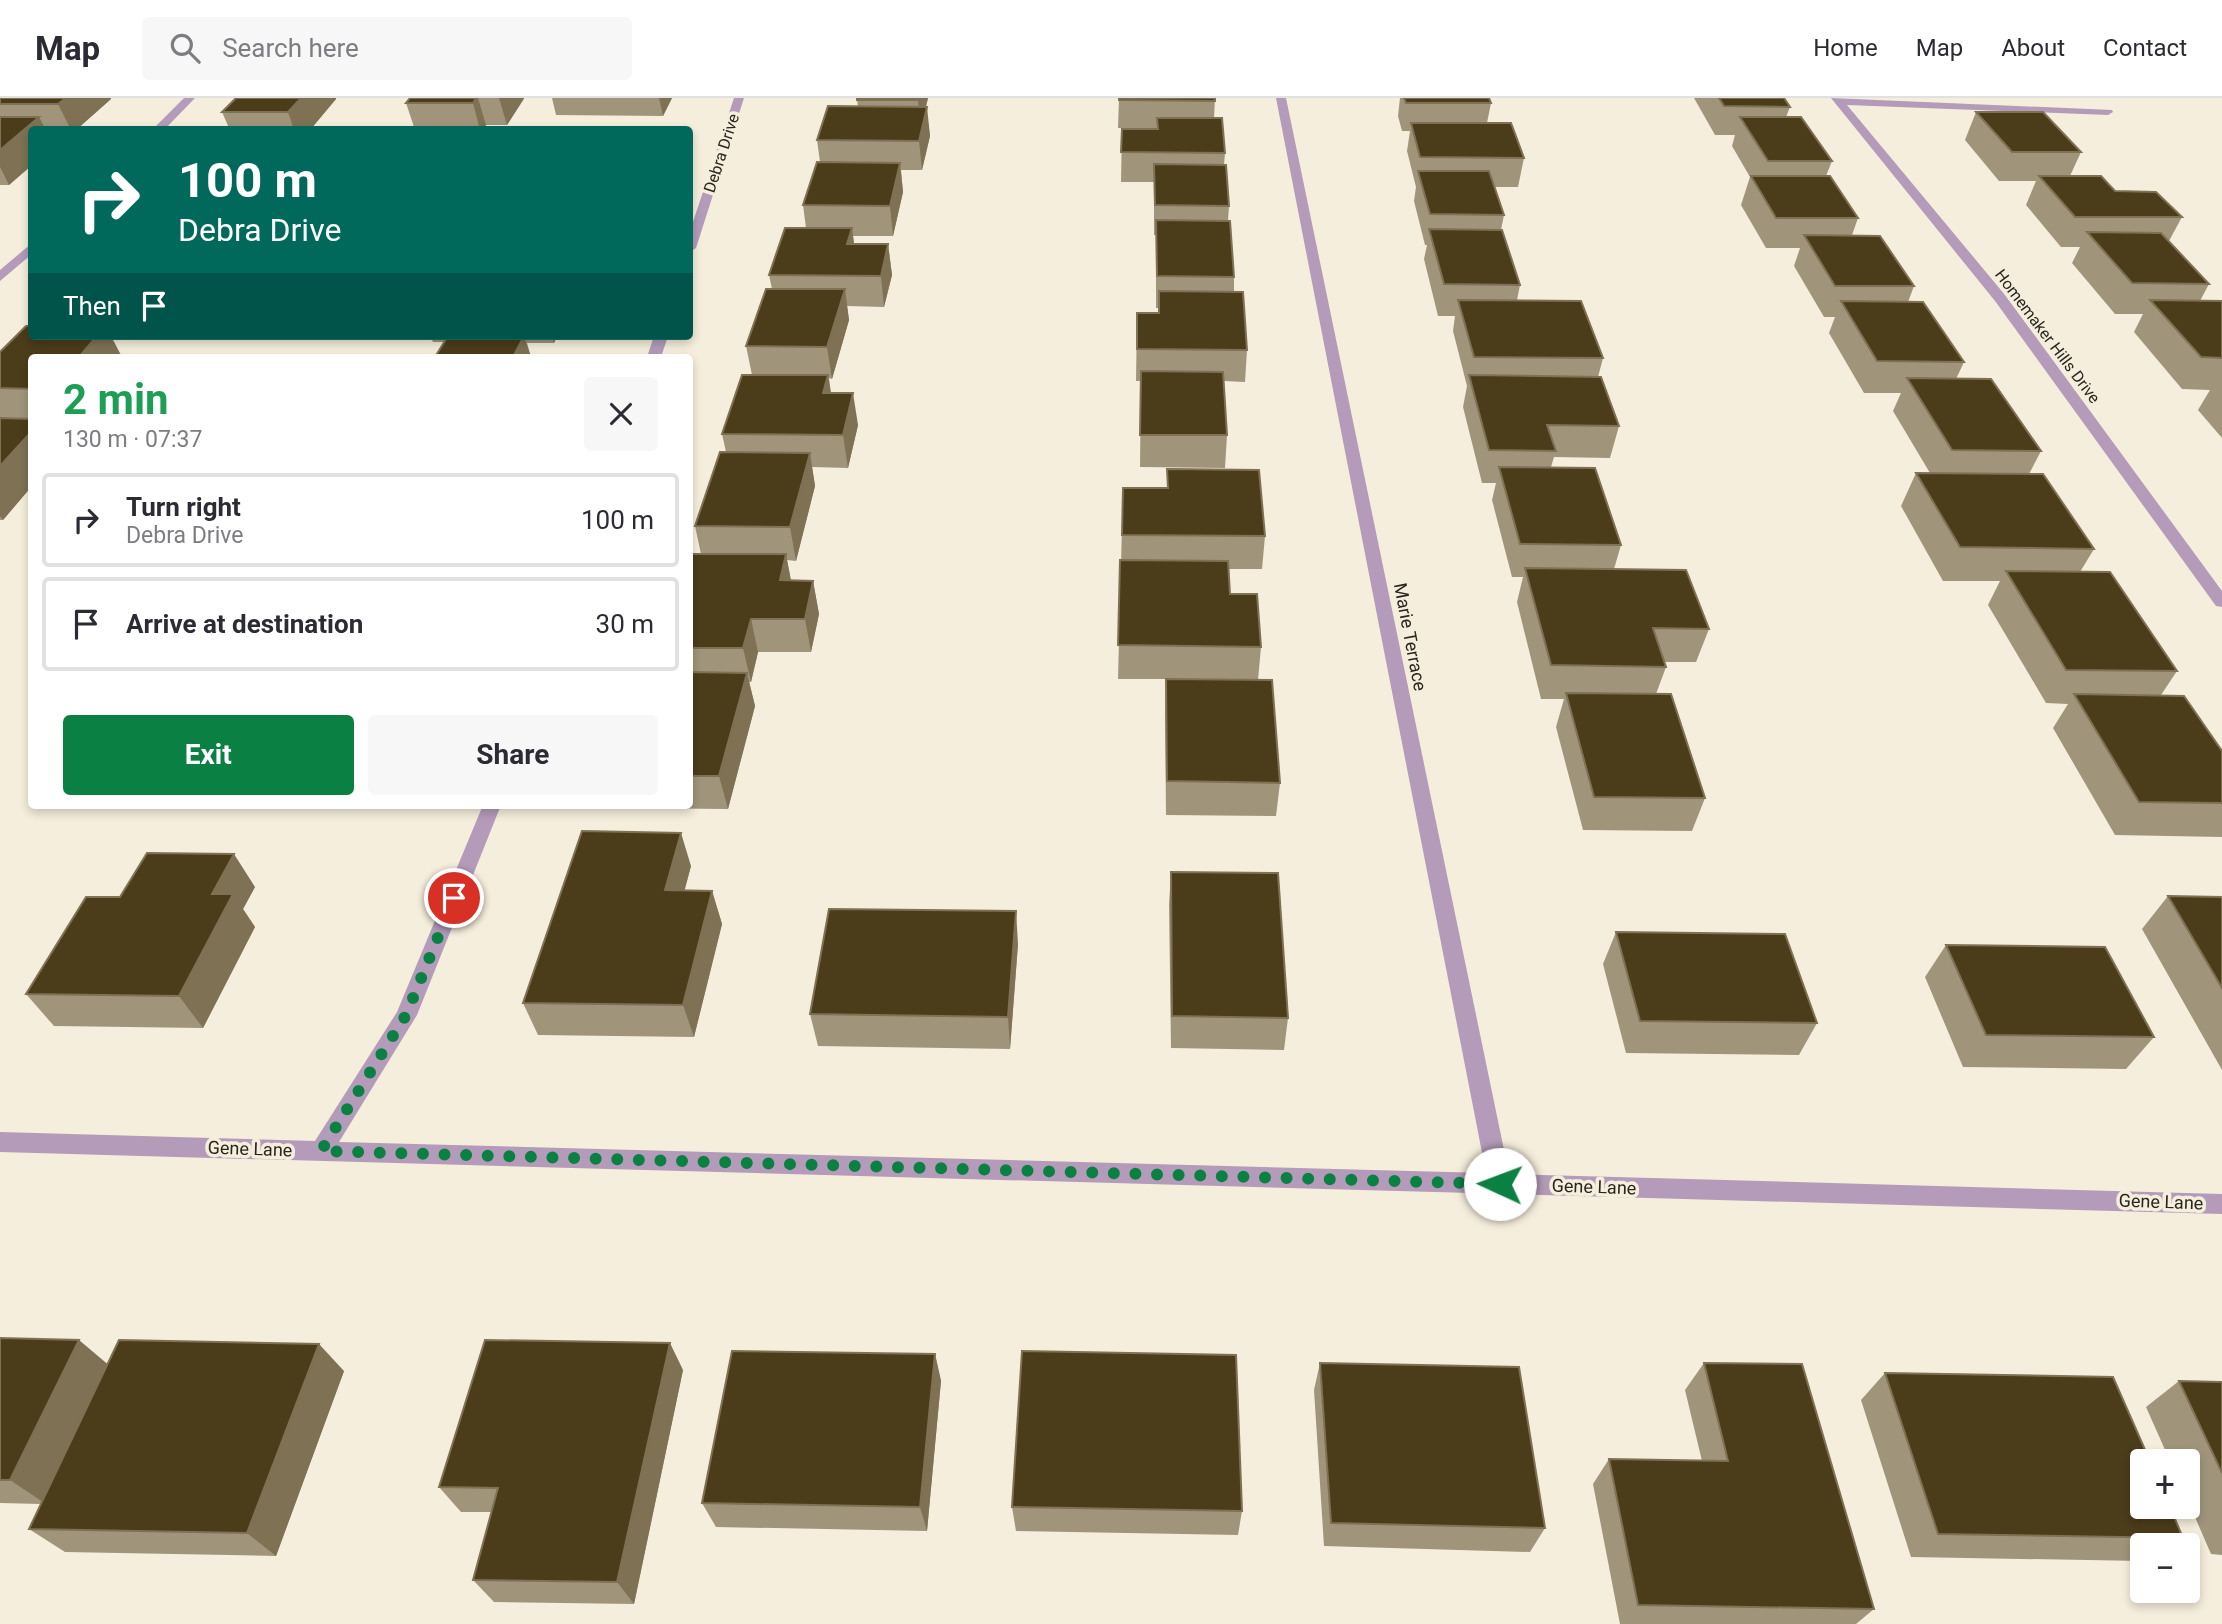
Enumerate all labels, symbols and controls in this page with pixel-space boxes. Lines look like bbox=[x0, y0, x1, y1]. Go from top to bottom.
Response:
search box bbox=[142, 17, 632, 80]
text: Map bbox=[35, 29, 100, 68]
icon: search bbox=[166, 29, 204, 67]
text: Search here bbox=[222, 33, 359, 63]
text: Home bbox=[1813, 34, 1878, 62]
text: Map bbox=[1916, 34, 1963, 62]
text: About bbox=[2001, 34, 2065, 62]
text: Contact bbox=[2103, 34, 2187, 62]
street label: Debra Drive bbox=[700, 111, 743, 195]
text: 100 m bbox=[178, 152, 317, 209]
icon: right bbox=[63, 154, 154, 245]
text: Debra Drive bbox=[178, 211, 341, 249]
street label: Homemaker Hills Drive bbox=[1991, 266, 2104, 407]
icon: arrive bbox=[135, 287, 173, 325]
text: Then bbox=[63, 291, 121, 321]
text: 2 min bbox=[63, 375, 169, 424]
button: close bbox=[584, 377, 658, 451]
text: 130 m · 07:37 bbox=[63, 426, 202, 453]
text: Turn right bbox=[126, 492, 241, 522]
icon: right bbox=[67, 501, 105, 539]
text: 100 m bbox=[581, 505, 654, 535]
text: Debra Drive bbox=[126, 522, 243, 549]
street label: Marie Terrace bbox=[1390, 581, 1431, 693]
icon: arrive bbox=[67, 605, 105, 643]
text: Arrive at destination bbox=[126, 609, 363, 639]
text: 30 m bbox=[596, 609, 654, 639]
button: Exit bbox=[63, 715, 354, 795]
button: Share bbox=[368, 715, 658, 795]
pin bbox=[424, 868, 484, 928]
icon: arrive bbox=[435, 879, 473, 917]
street label: Gene Lane bbox=[207, 1137, 293, 1160]
position arrow bbox=[1463, 1147, 1537, 1221]
street label: Gene Lane bbox=[1551, 1175, 1637, 1198]
street label: Gene Lane bbox=[2118, 1190, 2204, 1213]
map controls bbox=[2130, 1449, 2200, 1603]
button: + bbox=[2130, 1449, 2200, 1519]
button: − bbox=[2130, 1533, 2200, 1603]

